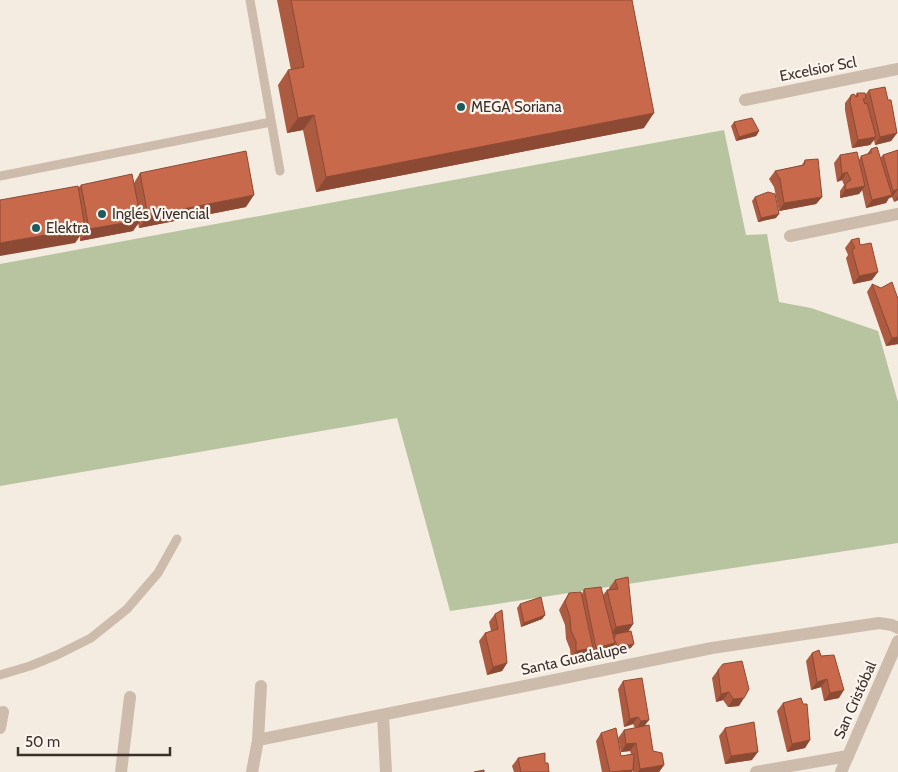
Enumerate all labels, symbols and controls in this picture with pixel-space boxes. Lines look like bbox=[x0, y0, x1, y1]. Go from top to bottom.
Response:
street label: Excelsior Scl bbox=[778, 53, 858, 85]
place label: MEGA Soriana bbox=[471, 98, 562, 116]
marker: MEGA Soriana bbox=[455, 101, 467, 113]
place label: Inglés Vivencial bbox=[112, 205, 210, 223]
marker: Inglés Vivencial bbox=[96, 208, 108, 220]
place label: Elektra bbox=[46, 219, 90, 237]
marker: Elektra bbox=[30, 222, 42, 234]
street label: Santa Guadalupe bbox=[519, 639, 629, 679]
street label: San Cristóbal bbox=[830, 658, 880, 742]
scale bar bbox=[18, 724, 170, 756]
text: 50 m bbox=[25, 733, 60, 751]

